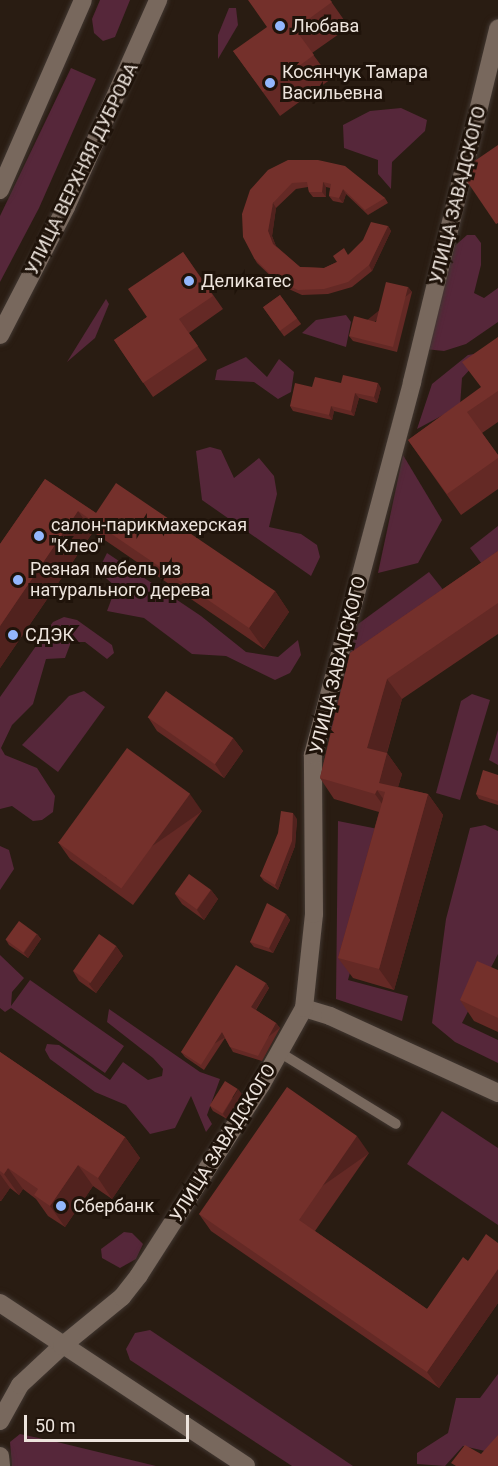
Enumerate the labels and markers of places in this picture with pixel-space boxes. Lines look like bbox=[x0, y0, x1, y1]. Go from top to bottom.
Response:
place label: Любава bbox=[292, 15, 359, 37]
marker: Любава bbox=[273, 19, 287, 33]
place label: Косянчук Тамара Васильевна bbox=[282, 62, 428, 104]
marker: Косянчук Тамара Васильевна bbox=[263, 76, 277, 90]
place label: Деликатес bbox=[201, 270, 291, 292]
marker: Деликатес bbox=[182, 274, 196, 288]
place label: салон-парикмахерская "Клео" bbox=[51, 515, 247, 558]
marker: салон-парикмахерская "Клео" bbox=[32, 529, 46, 543]
place label: Резная мебель из натурального дерева bbox=[30, 559, 210, 602]
marker: Резная мебель из натурального дерева bbox=[11, 573, 25, 587]
place label: СДЭК bbox=[25, 624, 74, 646]
marker: СДЭК bbox=[6, 628, 20, 642]
place label: Сбербанк bbox=[73, 1195, 154, 1217]
marker: Сбербанк bbox=[54, 1199, 68, 1213]

